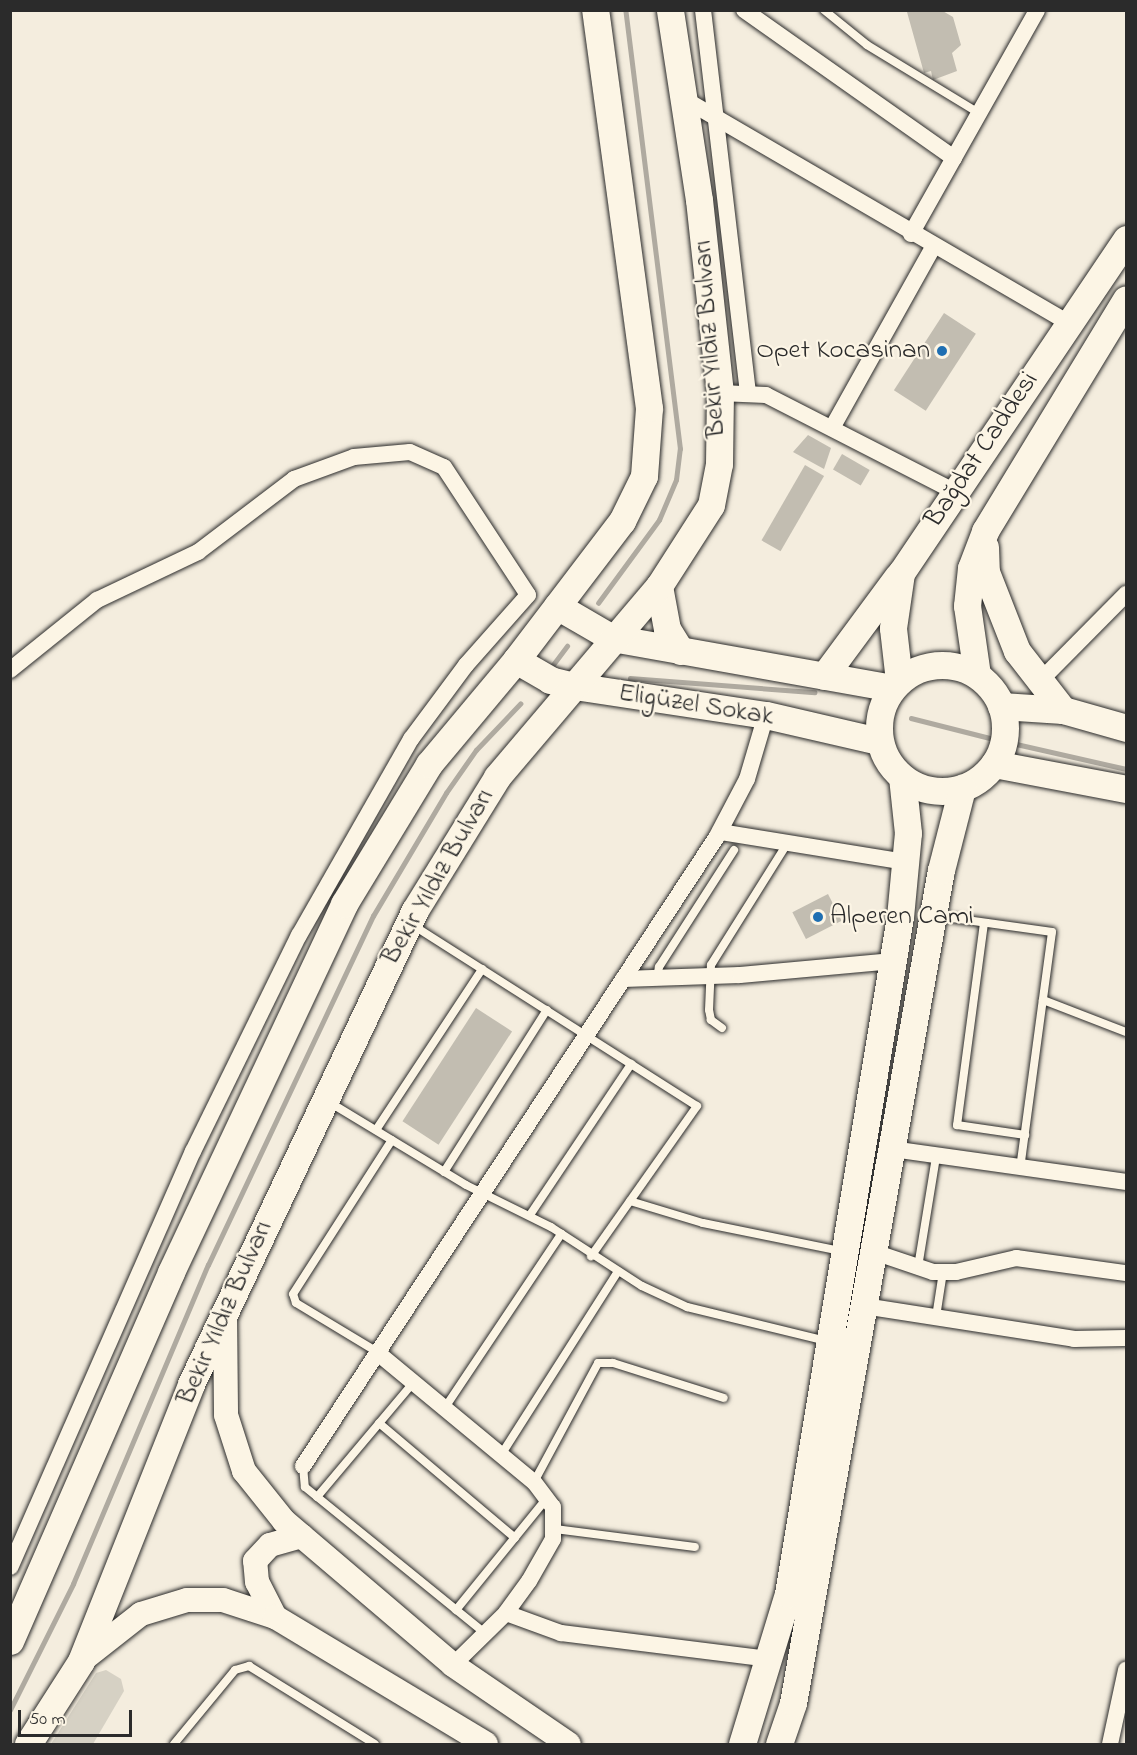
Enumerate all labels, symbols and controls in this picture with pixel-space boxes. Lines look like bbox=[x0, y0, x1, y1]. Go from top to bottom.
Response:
street label: Bekir Yıldız Bulvarı bbox=[687, 239, 733, 439]
place label: Opet Kocasinan bbox=[756, 335, 930, 367]
marker: Opet Kocasinan bbox=[935, 344, 949, 358]
street label: Bağdat Caddesi bbox=[918, 366, 1046, 534]
street label: Eligüzel Sokak bbox=[616, 677, 776, 733]
street label: Bekir Yıldız Bulvarı bbox=[374, 783, 502, 971]
place label: Alperen Cami bbox=[830, 901, 974, 933]
marker: Alperen Cami bbox=[811, 910, 825, 924]
street label: Bekir Yıldız Bulvarı bbox=[170, 1216, 280, 1410]
scale bar bbox=[21, 1698, 135, 1736]
text: 50 m bbox=[29, 1707, 66, 1733]

